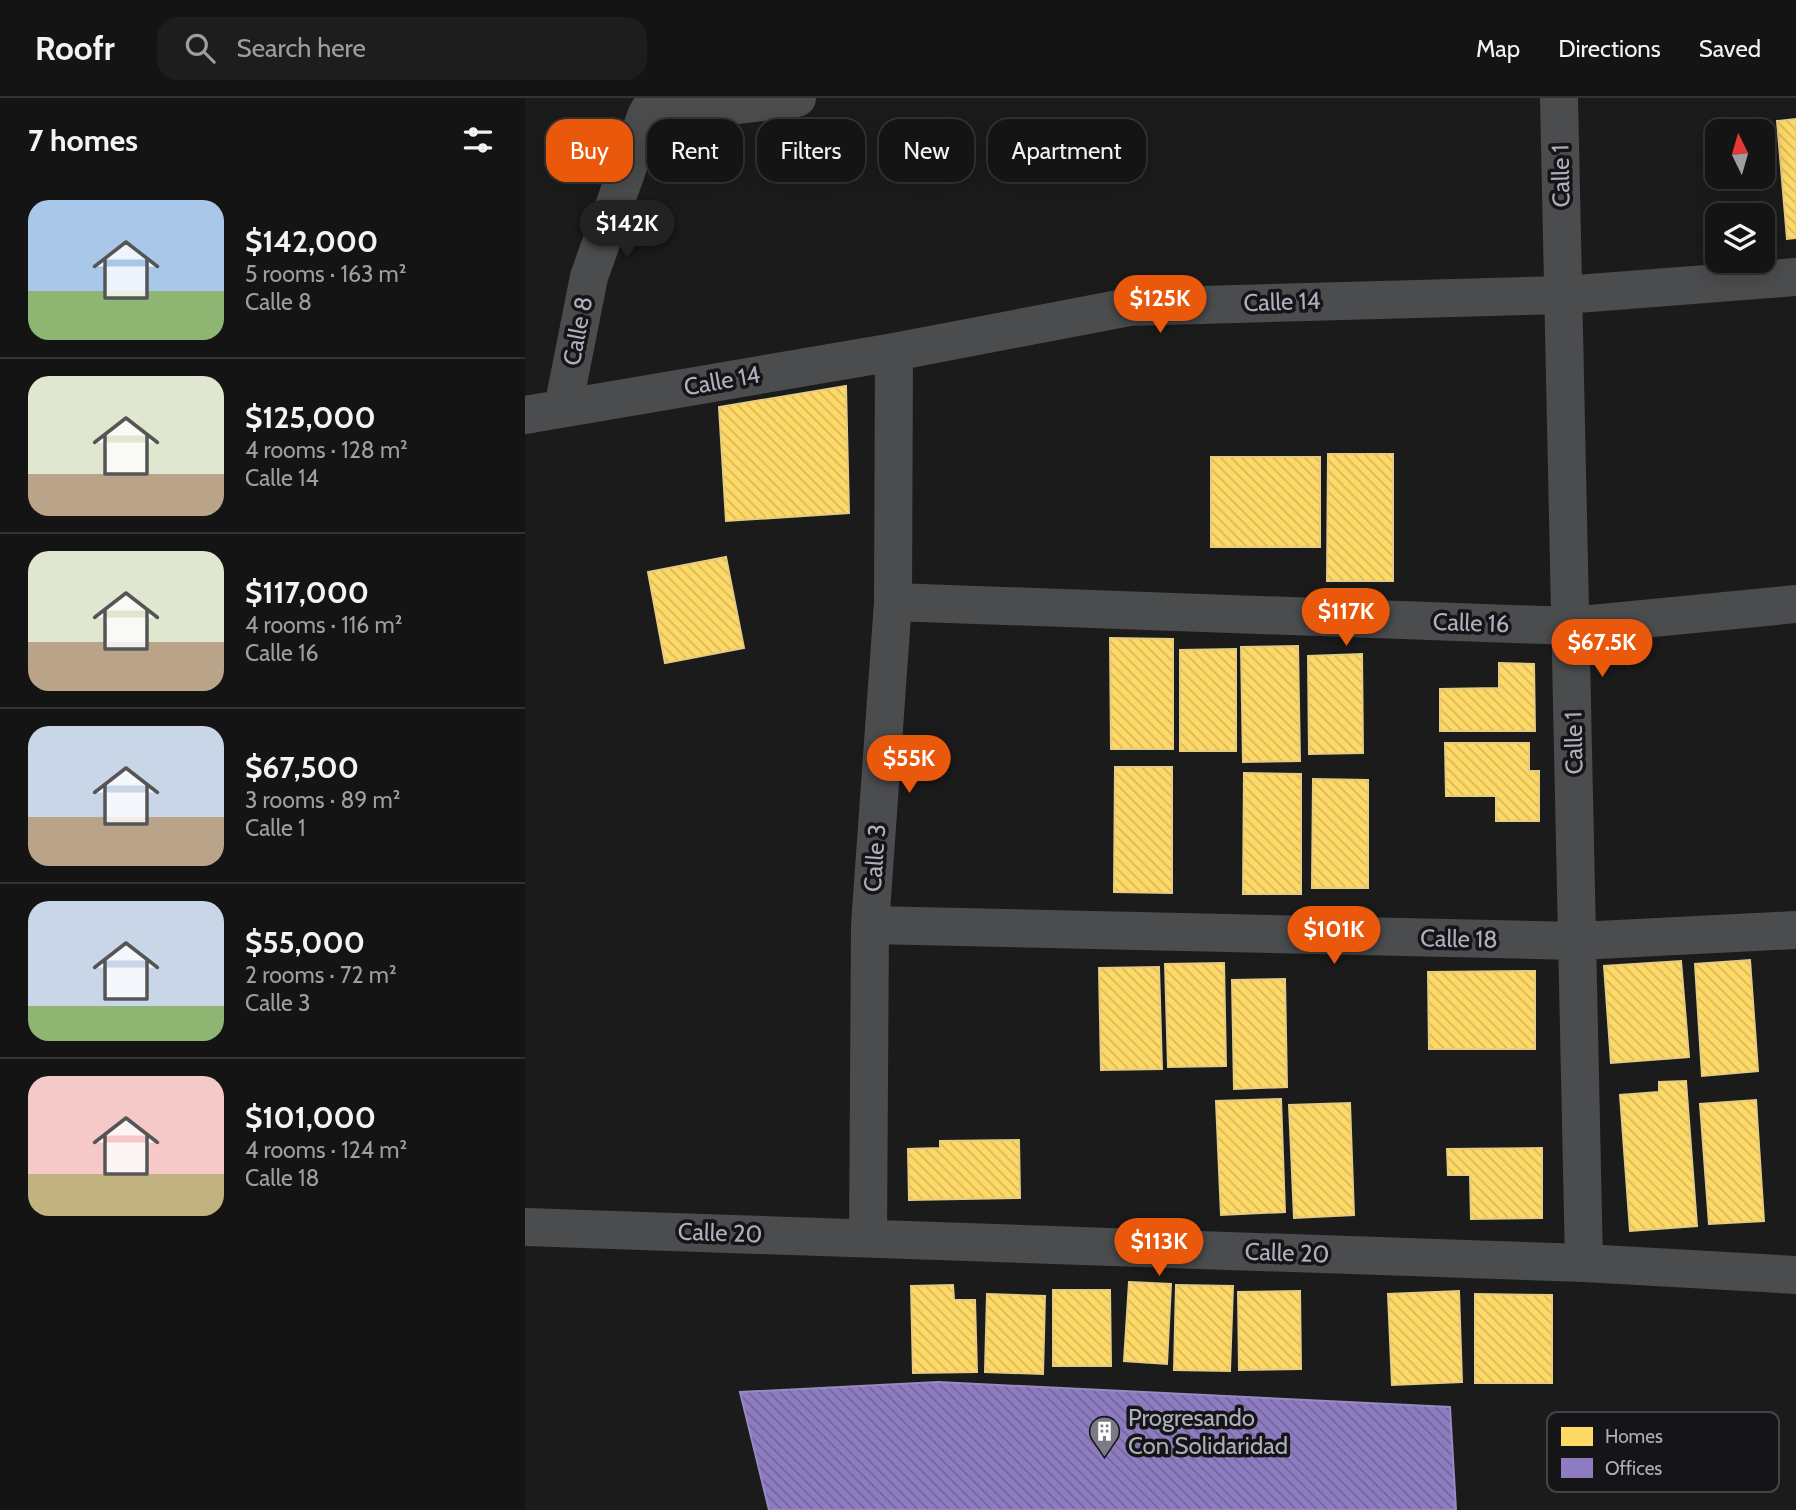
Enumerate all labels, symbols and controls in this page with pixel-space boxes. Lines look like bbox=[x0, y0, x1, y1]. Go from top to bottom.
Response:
search box bbox=[157, 17, 647, 80]
text: Roofr bbox=[35, 28, 115, 68]
icon: search bbox=[181, 29, 219, 67]
text: Search here bbox=[237, 32, 366, 64]
text: Map bbox=[1476, 34, 1520, 63]
text: Directions bbox=[1558, 34, 1661, 63]
text: Saved bbox=[1699, 34, 1761, 63]
chip: Buy bbox=[546, 119, 633, 182]
chip: Rent bbox=[647, 119, 743, 182]
chip: Filters bbox=[757, 119, 865, 182]
chip: New bbox=[879, 119, 974, 182]
chip: Apartment bbox=[988, 119, 1146, 182]
north arrow bbox=[1705, 119, 1775, 189]
map controls bbox=[1705, 119, 1775, 273]
icon: filters bbox=[459, 121, 497, 159]
text: 7 homes bbox=[28, 122, 138, 159]
street label: Calle 1 bbox=[1545, 144, 1576, 208]
pin: $142K bbox=[578, 200, 676, 260]
button: layers bbox=[1705, 203, 1775, 273]
text: $142K bbox=[596, 209, 658, 237]
text: $142,000 bbox=[245, 223, 378, 260]
icon: home bbox=[84, 228, 168, 312]
text: 5 rooms · 163 m² bbox=[245, 260, 406, 288]
pin: $125K bbox=[1111, 275, 1209, 335]
text: $125K bbox=[1130, 284, 1190, 312]
street label: Calle 14 bbox=[1243, 286, 1321, 317]
text: Calle 8 bbox=[245, 288, 312, 316]
street label: Calle 8 bbox=[557, 294, 598, 368]
street label: Calle 14 bbox=[682, 360, 762, 401]
text: $125,000 bbox=[245, 399, 376, 436]
icon: home bbox=[84, 404, 168, 488]
text: 4 rooms · 128 m² bbox=[245, 436, 408, 464]
text: Calle 14 bbox=[245, 464, 319, 492]
text: $117,000 bbox=[245, 574, 369, 611]
icon: home bbox=[84, 579, 168, 663]
pin: $117K bbox=[1297, 588, 1395, 648]
text: $117K bbox=[1318, 597, 1374, 625]
street label: Calle 16 bbox=[1432, 607, 1510, 638]
text: 4 rooms · 116 m² bbox=[245, 611, 402, 639]
pin: $67.5K bbox=[1545, 620, 1659, 679]
text: $67.5K bbox=[1567, 628, 1637, 656]
text: Calle 16 bbox=[245, 639, 318, 667]
street label: Calle 1 bbox=[1558, 711, 1589, 775]
pin: $55K bbox=[868, 736, 950, 795]
text: $55K bbox=[883, 744, 935, 772]
text: $67,500 bbox=[245, 749, 359, 786]
icon: home bbox=[84, 754, 168, 838]
text: 3 rooms · 89 m² bbox=[245, 786, 400, 814]
text: Calle 1 bbox=[245, 814, 305, 842]
street label: Calle 3 bbox=[858, 823, 891, 893]
pin: $101K bbox=[1285, 906, 1383, 966]
text: $101K bbox=[1304, 915, 1364, 943]
street label: Calle 18 bbox=[1420, 923, 1498, 954]
text: $55,000 bbox=[245, 924, 365, 961]
icon: home bbox=[84, 929, 168, 1013]
text: 2 rooms · 72 m² bbox=[245, 961, 397, 989]
text: Calle 3 bbox=[245, 989, 310, 1017]
text: $101,000 bbox=[245, 1099, 376, 1136]
icon: home bbox=[84, 1104, 168, 1188]
text: 4 rooms · 124 m² bbox=[245, 1136, 407, 1164]
text: Calle 18 bbox=[245, 1164, 319, 1192]
street label: Calle 20 bbox=[677, 1217, 763, 1248]
pin: $113K bbox=[1110, 1218, 1208, 1278]
text: $113K bbox=[1130, 1227, 1188, 1255]
street label: Calle 20 bbox=[1244, 1237, 1330, 1268]
place label: Progresando Con Solidaridad bbox=[1128, 1403, 1288, 1460]
legend bbox=[1547, 1412, 1779, 1492]
building icon: Progresando Con Solidaridad bbox=[1088, 1415, 1122, 1459]
text: Homes bbox=[1605, 1425, 1663, 1448]
text: Offices bbox=[1605, 1457, 1662, 1480]

